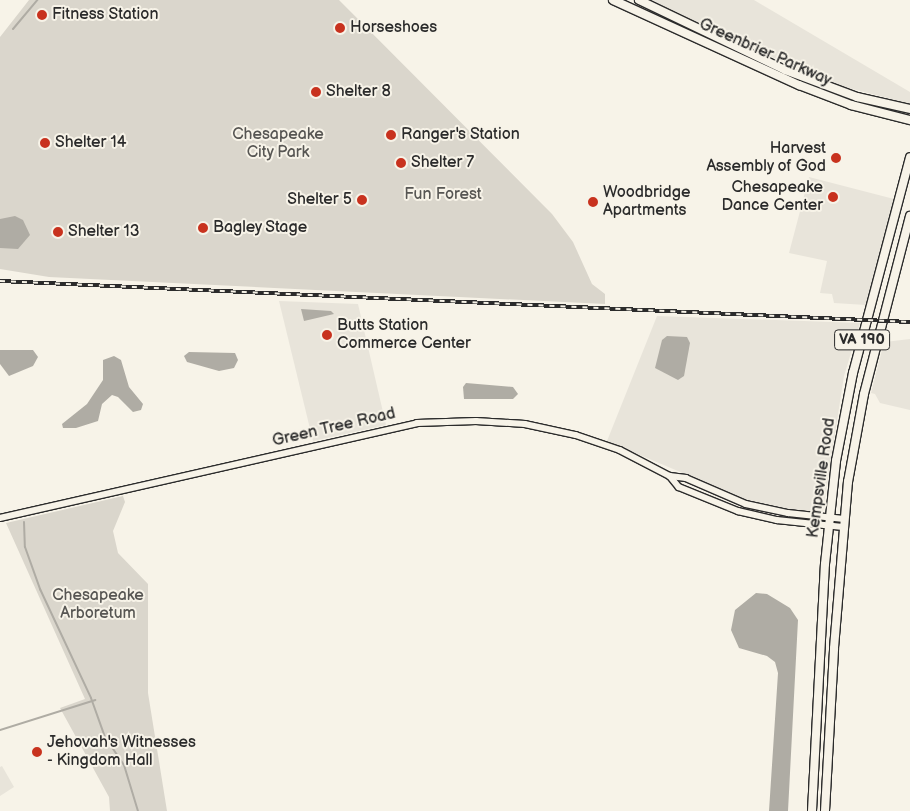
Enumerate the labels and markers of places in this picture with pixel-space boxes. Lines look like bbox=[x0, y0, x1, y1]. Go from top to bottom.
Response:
place label: Fitness Station bbox=[52, 5, 159, 25]
marker: Fitness Station bbox=[36, 9, 48, 21]
place label: Horseshoes bbox=[350, 18, 437, 38]
marker: Horseshoes bbox=[334, 22, 346, 34]
place label: Shelter 8 bbox=[326, 82, 391, 102]
marker: Shelter 8 bbox=[310, 86, 322, 98]
place label: Ranger's Station bbox=[401, 125, 520, 145]
marker: Ranger's Station bbox=[385, 129, 397, 141]
place label: Shelter 14 bbox=[55, 133, 127, 153]
marker: Shelter 14 bbox=[39, 137, 51, 149]
place label: Harvest Assembly of God bbox=[705, 139, 826, 177]
marker: Harvest Assembly of God bbox=[830, 152, 842, 164]
place label: Shelter 7 bbox=[411, 153, 474, 173]
marker: Shelter 7 bbox=[395, 157, 407, 169]
place label: Chesapeake Dance Center bbox=[722, 178, 823, 216]
place label: Woodbridge Apartments bbox=[603, 183, 690, 221]
place label: Shelter 5 bbox=[287, 190, 352, 210]
marker: Chesapeake Dance Center bbox=[827, 191, 839, 203]
marker: Shelter 5 bbox=[356, 194, 368, 206]
marker: Woodbridge Apartments bbox=[587, 196, 599, 208]
place label: Bagley Stage bbox=[213, 218, 309, 238]
place label: Shelter 13 bbox=[68, 222, 140, 242]
marker: Bagley Stage bbox=[197, 222, 209, 234]
marker: Shelter 13 bbox=[52, 226, 64, 238]
place label: Butts Station Commerce Center bbox=[337, 316, 471, 354]
marker: Butts Station Commerce Center bbox=[321, 329, 333, 341]
place label: Jehovah's Witnesses - Kingdom Hall bbox=[47, 733, 196, 771]
marker: Jehovah's Witnesses - Kingdom Hall bbox=[31, 746, 43, 758]

